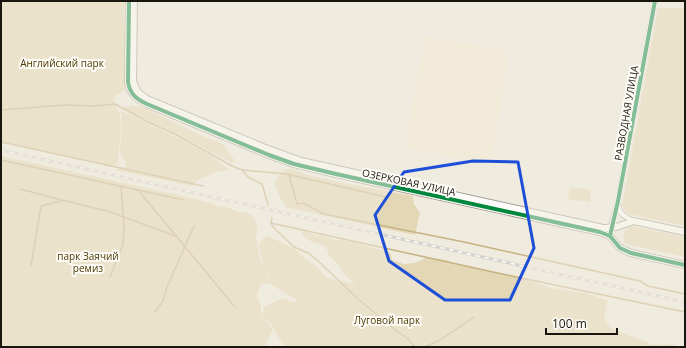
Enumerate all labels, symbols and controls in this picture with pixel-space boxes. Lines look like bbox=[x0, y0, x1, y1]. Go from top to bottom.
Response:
park label: Английский парк bbox=[20, 56, 105, 70]
street label: РАЗВОДНАЯ УЛИЦА bbox=[611, 64, 641, 162]
street label: ОЗЕРКОВАЯ УЛИЦА bbox=[361, 165, 458, 199]
park label: парк Заячий ремиз bbox=[57, 249, 119, 275]
scale bar bbox=[546, 310, 617, 336]
park label: Луговой парк bbox=[354, 313, 421, 327]
text: 100 m bbox=[552, 315, 587, 332]

